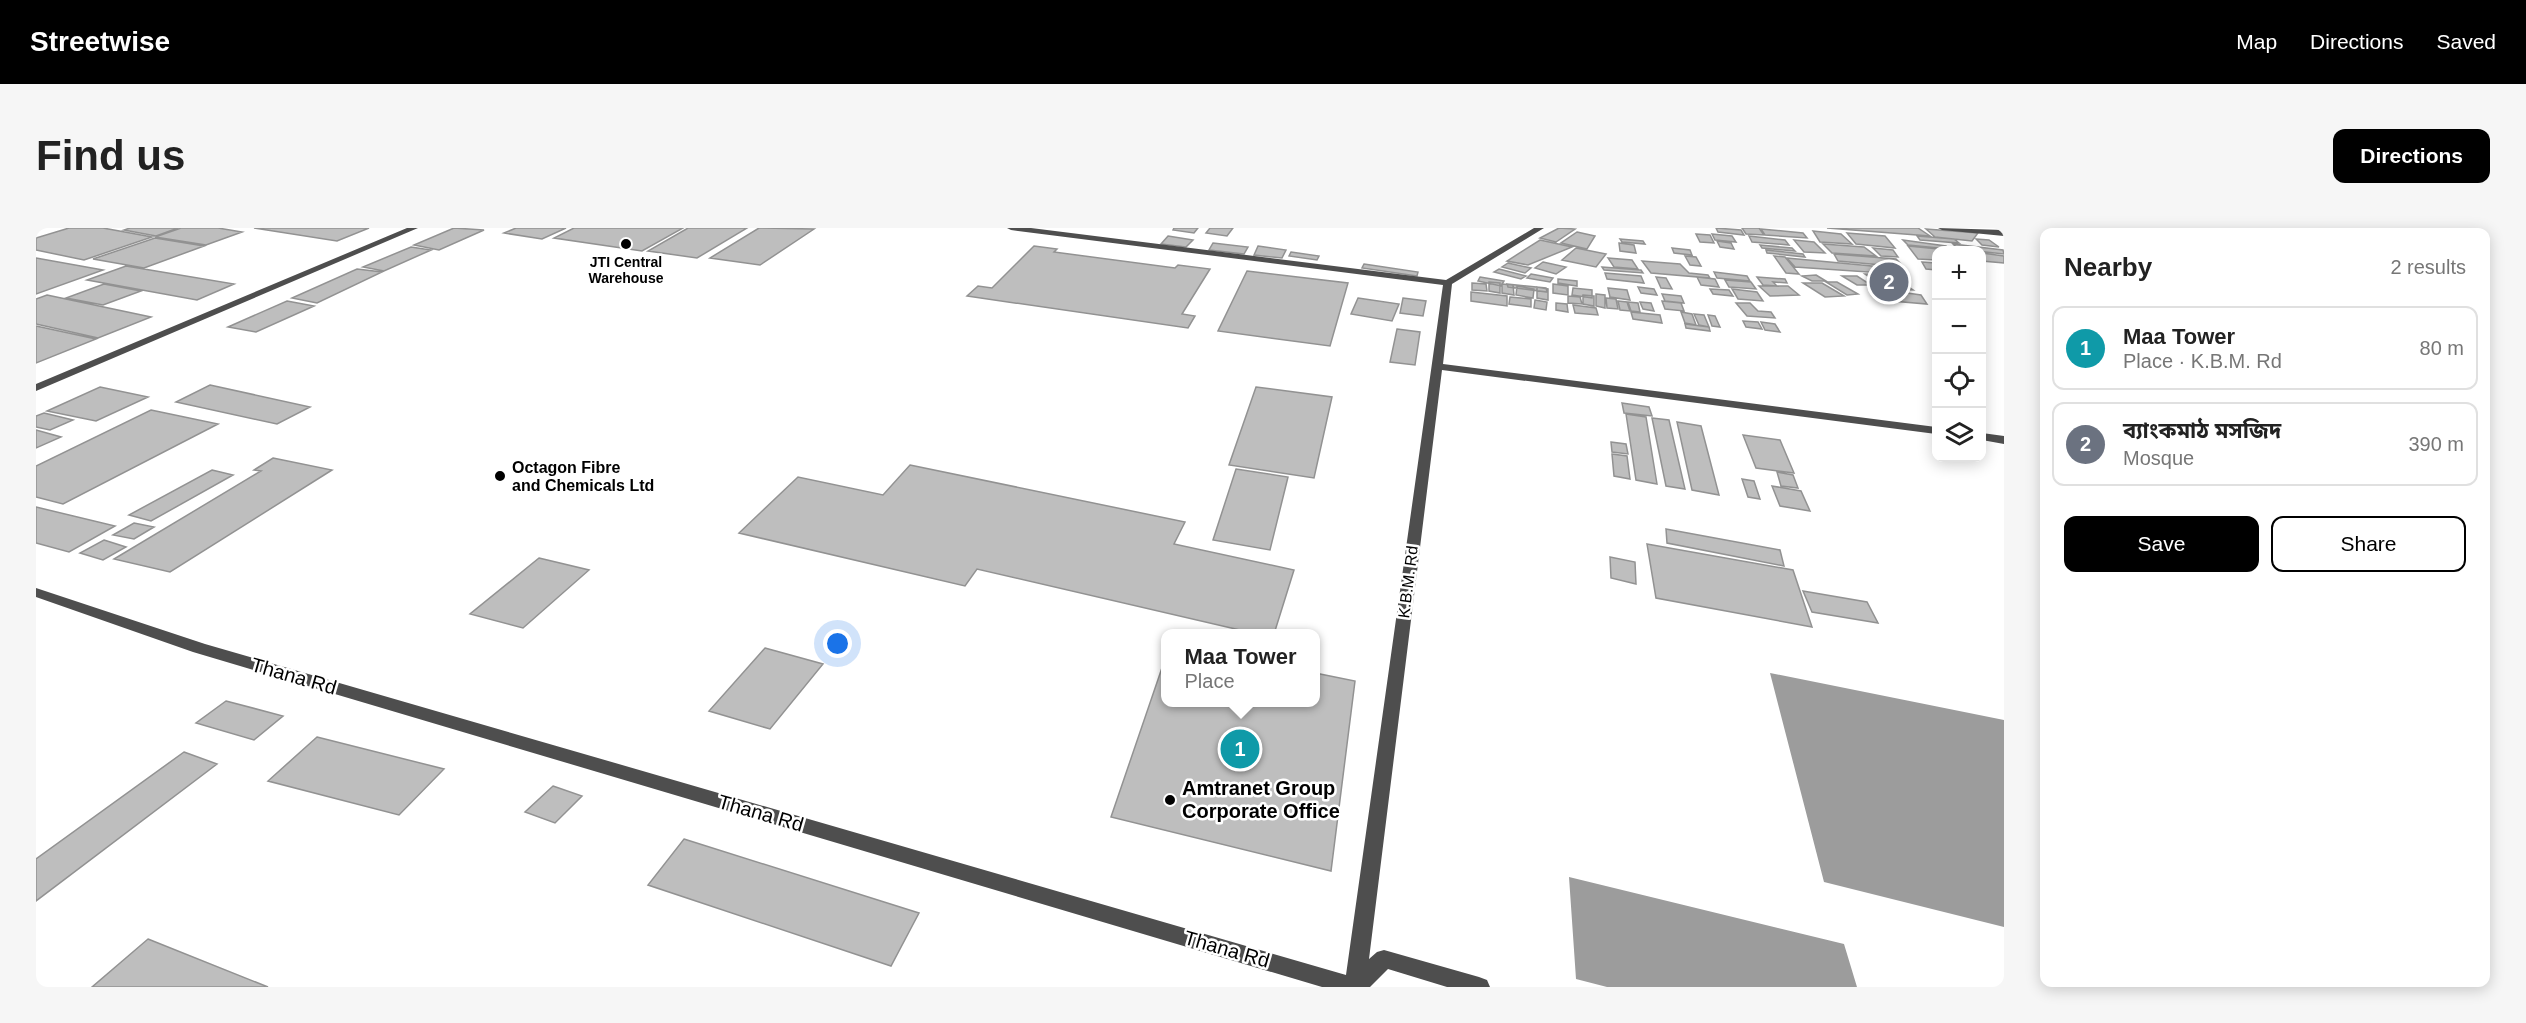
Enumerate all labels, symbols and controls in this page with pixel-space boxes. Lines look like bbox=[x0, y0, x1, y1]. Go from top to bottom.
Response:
text: Streetwise bbox=[30, 26, 170, 57]
text: Map bbox=[2236, 30, 2277, 53]
text: Directions bbox=[2310, 30, 2403, 53]
text: Saved bbox=[2436, 30, 2496, 53]
button: Directions bbox=[2333, 129, 2490, 183]
text: Find us bbox=[36, 132, 185, 179]
marker: JTI Central Warehouse bbox=[619, 237, 633, 251]
map controls bbox=[1932, 246, 1986, 462]
button: + bbox=[1932, 246, 1986, 300]
text: Nearby bbox=[2064, 252, 2152, 282]
place label: JTI Central Warehouse bbox=[589, 254, 664, 286]
text: 2 results bbox=[2390, 256, 2466, 278]
pin: 2 bbox=[1870, 260, 1908, 304]
button: − bbox=[1932, 300, 1986, 354]
text: Maa Tower bbox=[2123, 324, 2235, 349]
text: 1 bbox=[2080, 337, 2091, 359]
text: 80 m bbox=[2420, 337, 2464, 359]
text: Place · K.B.M. Rd bbox=[2123, 350, 2282, 372]
button: locate bbox=[1932, 354, 1986, 408]
button: layers bbox=[1932, 408, 1986, 462]
text: ব্যাংকমাঠ মসজিদ bbox=[2123, 418, 2281, 443]
text: 2 bbox=[2080, 433, 2091, 455]
text: 390 m bbox=[2408, 433, 2464, 455]
text: Mosque bbox=[2123, 447, 2194, 469]
place label: Octagon Fibre and Chemicals Ltd bbox=[512, 459, 654, 494]
marker: Octagon Fibre and Chemicals Ltd bbox=[493, 469, 507, 483]
button: Save bbox=[2064, 516, 2259, 572]
button: Share bbox=[2271, 516, 2466, 572]
street label: K.B.M. Rd bbox=[1395, 545, 1421, 619]
your location bbox=[823, 629, 852, 658]
popup bbox=[1161, 629, 1320, 707]
text: Maa Tower bbox=[1184, 644, 1297, 669]
street label: Thana Rd bbox=[249, 653, 339, 699]
text: Place bbox=[1184, 670, 1235, 692]
pin: 1 bbox=[1220, 726, 1260, 772]
place label: Amtranet Group Corporate Office bbox=[1182, 777, 1340, 822]
street label: Thana Rd bbox=[716, 790, 806, 836]
marker: Amtranet Group Corporate Office bbox=[1163, 793, 1177, 807]
street label: Thana Rd bbox=[1182, 926, 1272, 972]

